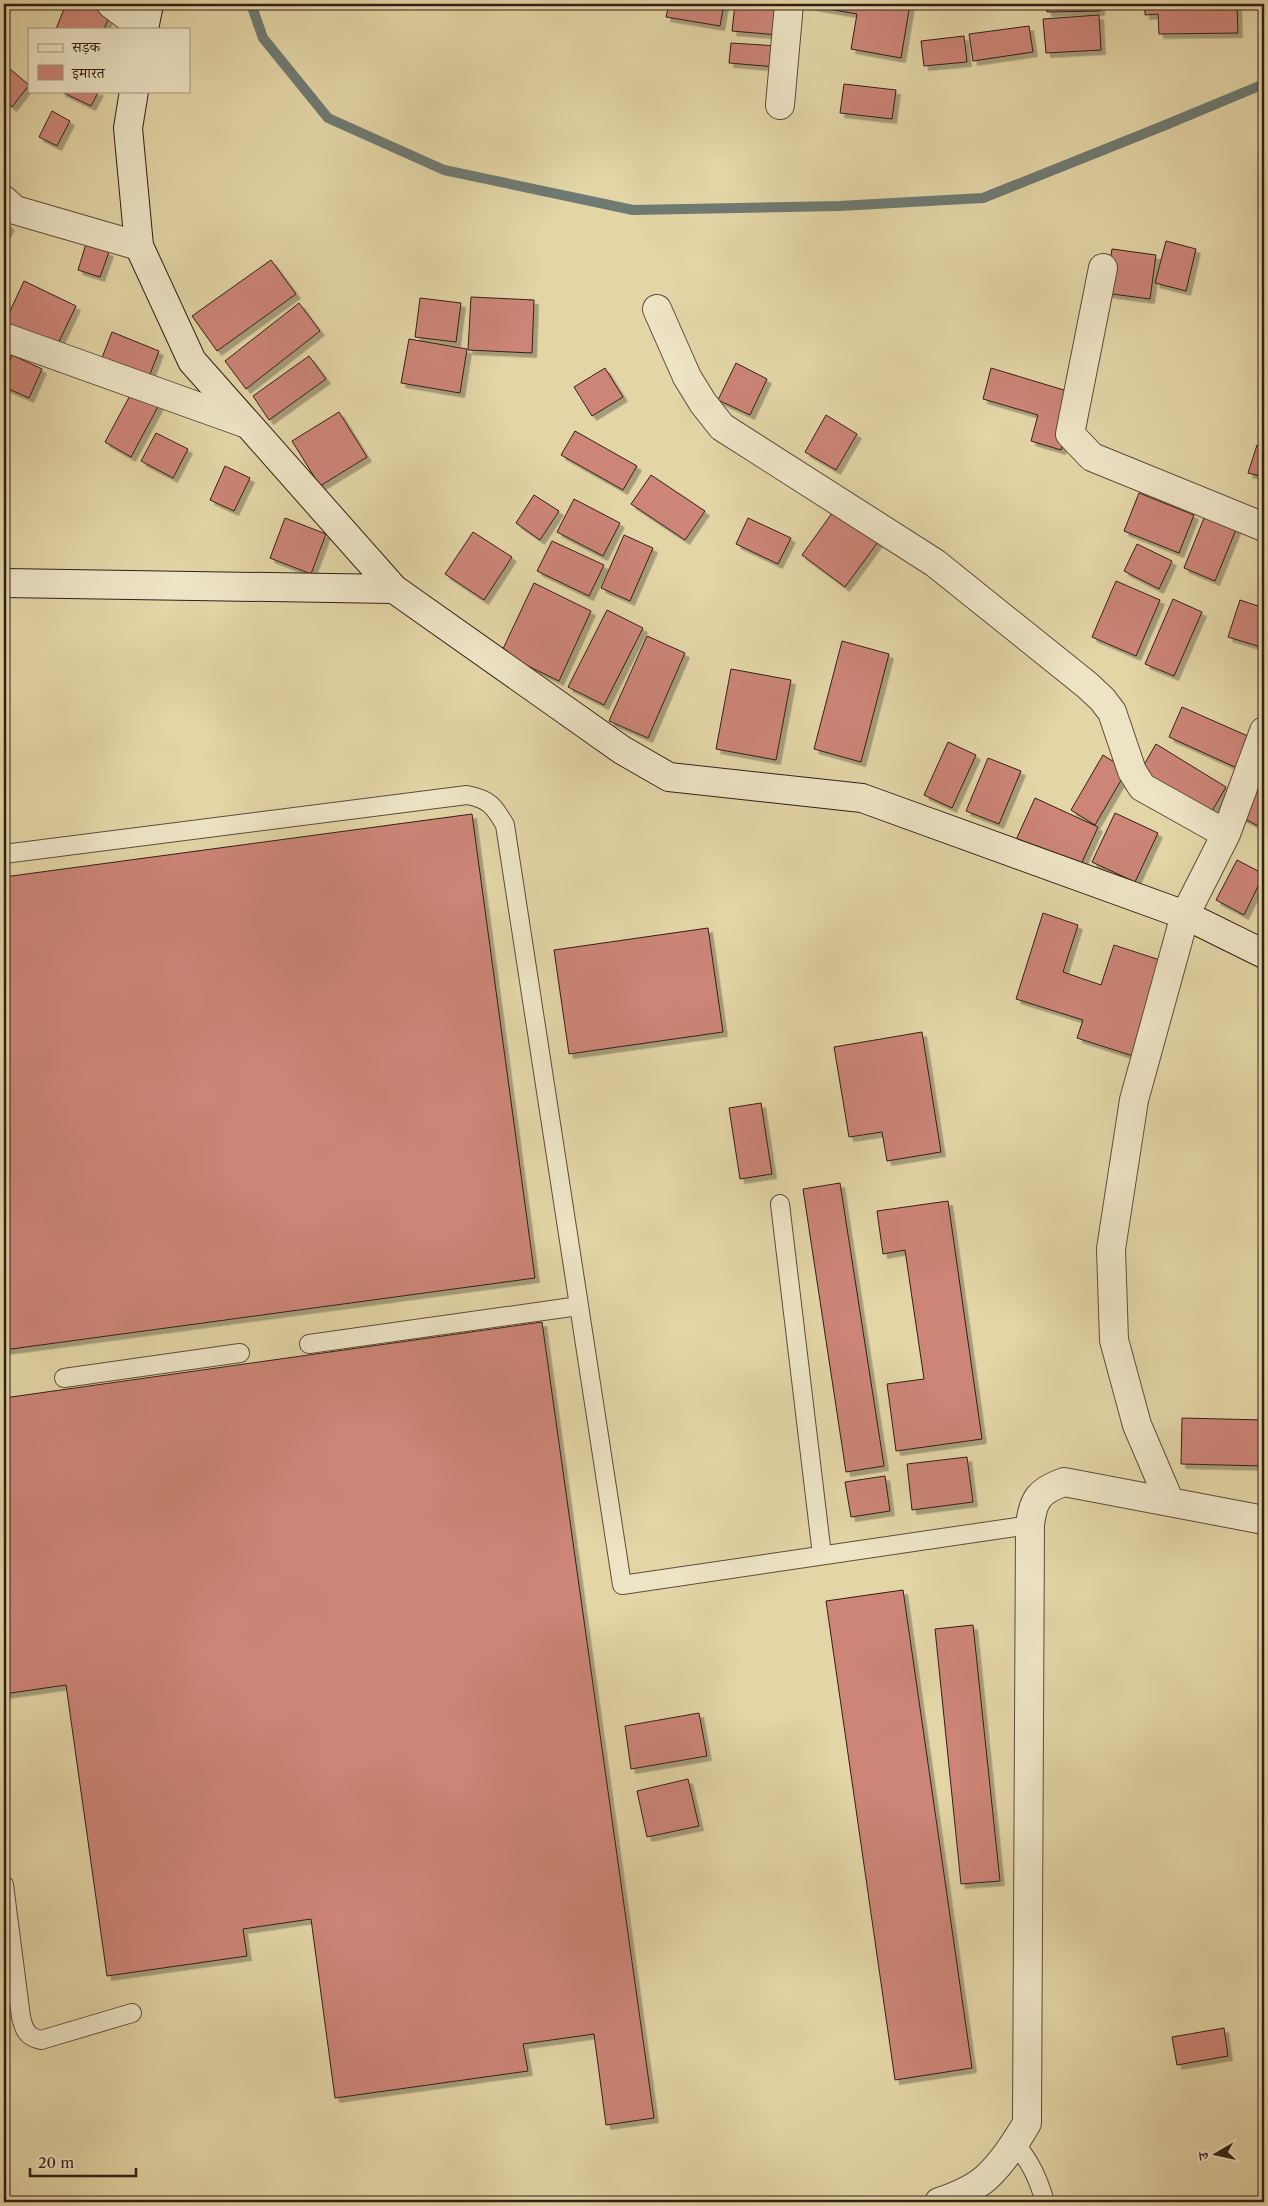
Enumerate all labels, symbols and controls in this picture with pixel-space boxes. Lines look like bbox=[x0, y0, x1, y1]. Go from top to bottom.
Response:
legend bbox=[28, 28, 190, 92]
text: सड़क bbox=[71, 37, 101, 56]
text: इमारत bbox=[71, 63, 106, 82]
north arrow bbox=[1190, 2128, 1240, 2178]
scale bar bbox=[30, 2146, 136, 2178]
text: उ bbox=[1194, 2150, 1213, 2162]
text: 20 m bbox=[38, 2153, 74, 2172]

